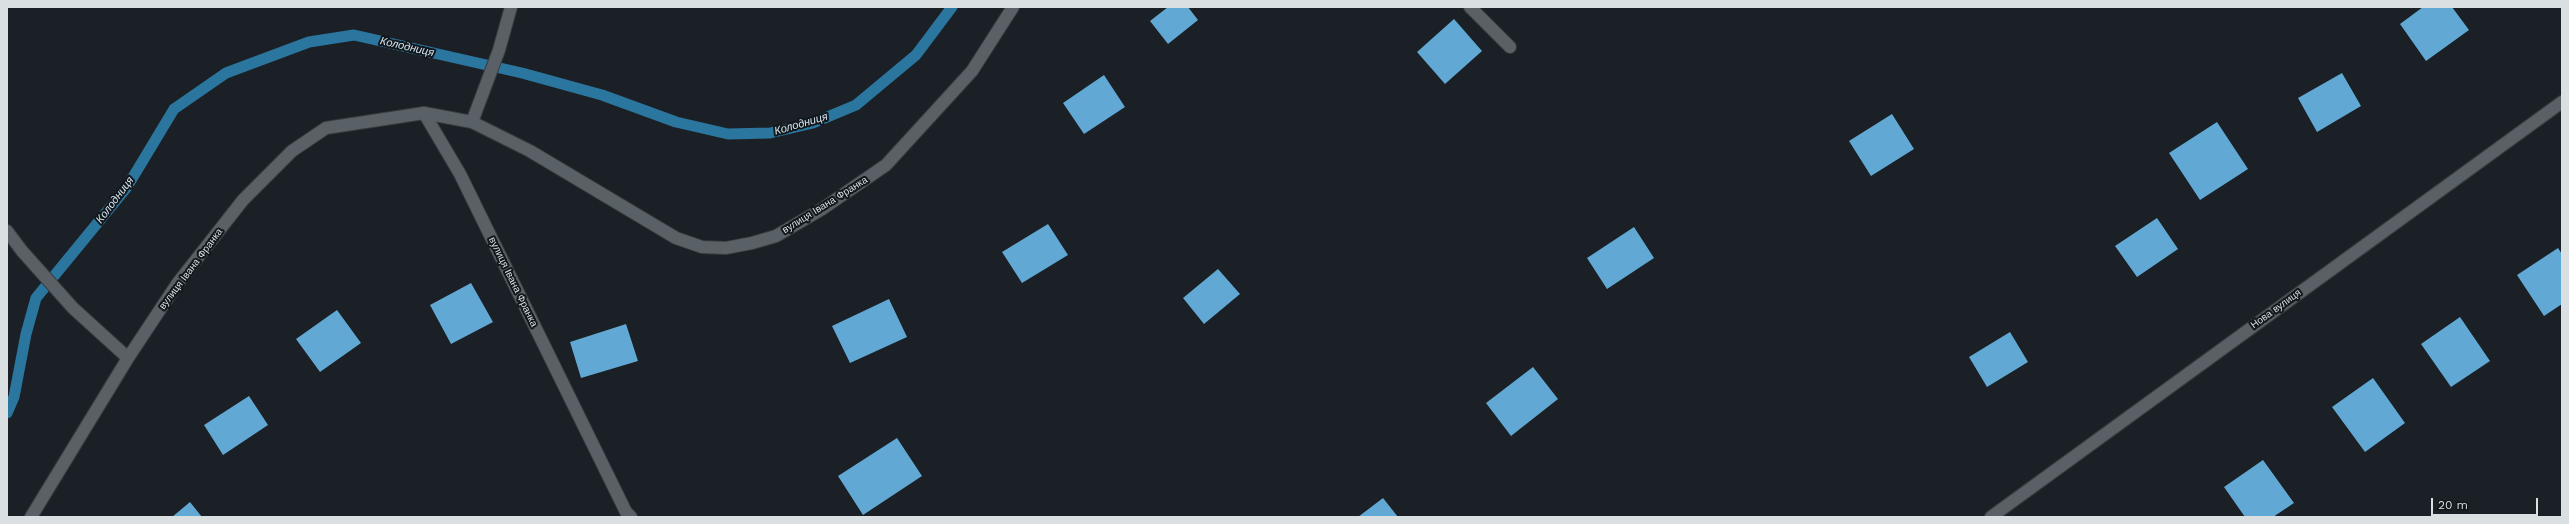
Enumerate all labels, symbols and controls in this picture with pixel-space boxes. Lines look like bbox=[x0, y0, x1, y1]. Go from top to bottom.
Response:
water label: Колодниця bbox=[379, 34, 435, 60]
water label: Колодниця bbox=[773, 110, 829, 138]
water label: Колодниця bbox=[93, 174, 137, 226]
street label: вулиця Івана Франка bbox=[780, 174, 870, 236]
street label: вулиця Івана Франка bbox=[157, 226, 225, 312]
street label: вулиця Івана Франка bbox=[486, 235, 540, 329]
street label: Нова вулиця bbox=[2248, 287, 2304, 331]
scale bar bbox=[2433, 490, 2540, 516]
text: 20 m bbox=[2438, 498, 2468, 512]

